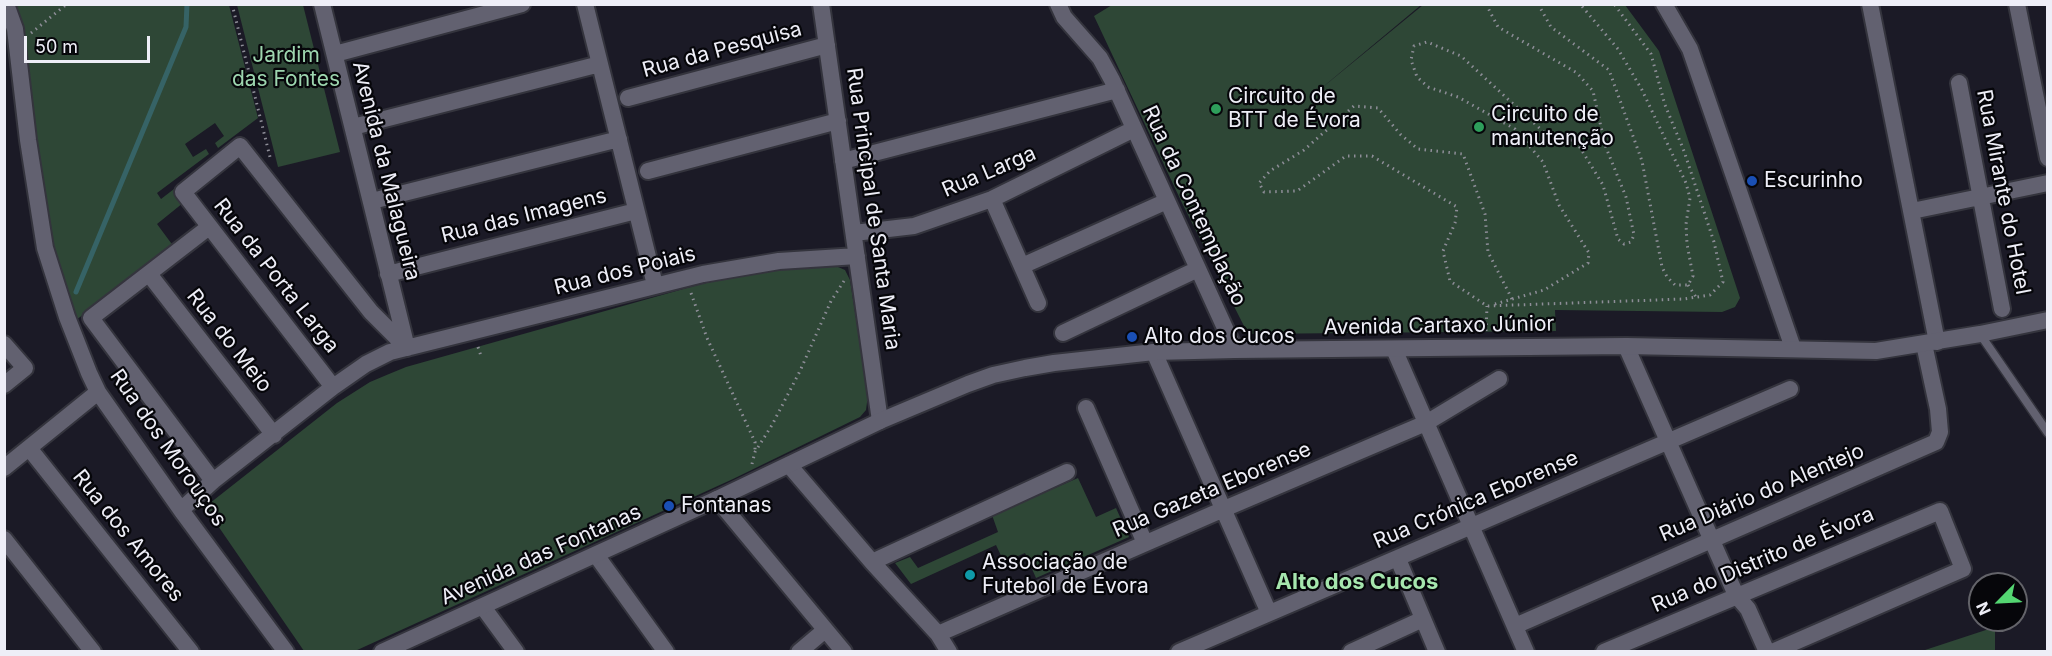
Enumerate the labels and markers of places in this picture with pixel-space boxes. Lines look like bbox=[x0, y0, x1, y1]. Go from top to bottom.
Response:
place label: Circuito de BTT de Évora bbox=[1228, 84, 1361, 134]
marker: Circuito de BTT de Évora bbox=[1209, 102, 1223, 116]
place label: Circuito de manutenção bbox=[1491, 102, 1614, 152]
marker: Circuito de manutenção bbox=[1472, 120, 1486, 134]
place label: Escurinho bbox=[1764, 168, 1863, 194]
marker: Escurinho bbox=[1745, 174, 1759, 188]
place label: Alto dos Cucos bbox=[1144, 324, 1295, 350]
marker: Alto dos Cucos bbox=[1125, 330, 1139, 344]
place label: Fontanas bbox=[681, 493, 772, 519]
marker: Fontanas bbox=[662, 499, 676, 513]
place label: Associação de Futebol de Évora bbox=[982, 550, 1149, 600]
marker: Associação de Futebol de Évora bbox=[963, 568, 977, 582]

